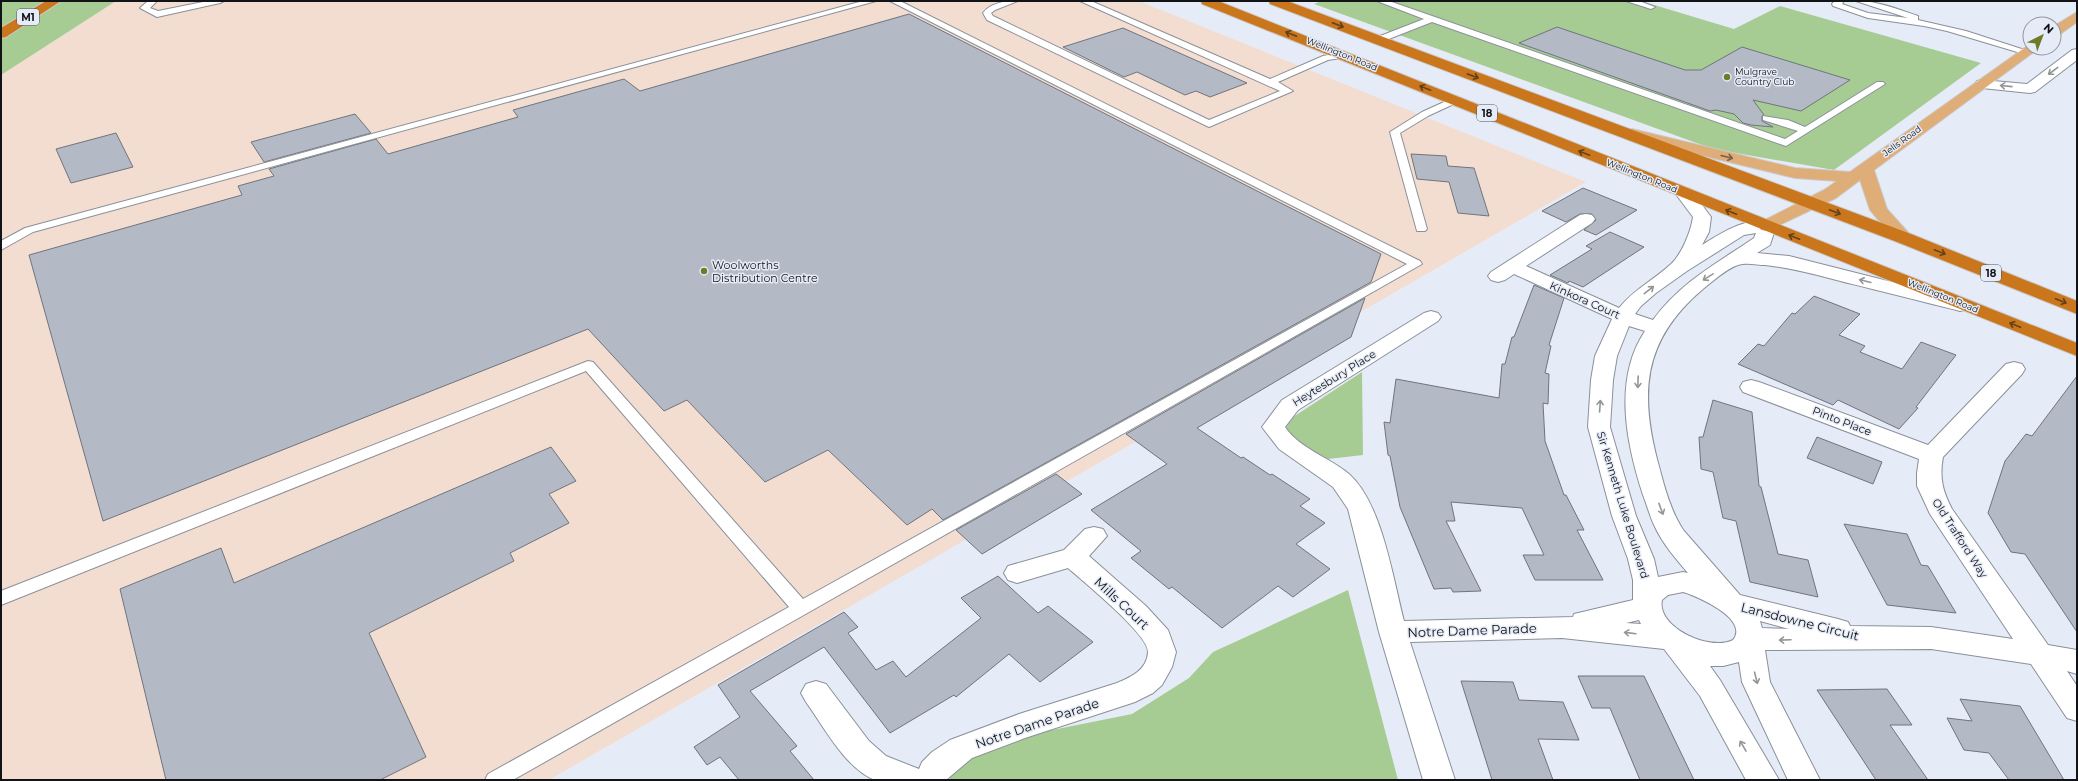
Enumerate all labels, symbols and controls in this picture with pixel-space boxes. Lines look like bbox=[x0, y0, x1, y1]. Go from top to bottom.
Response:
road number: M1 bbox=[17, 9, 39, 25]
north arrow bbox=[2022, 16, 2062, 56]
text: N bbox=[2041, 20, 2057, 37]
one-way arrow bbox=[1331, 22, 1343, 30]
one-way arrow bbox=[1286, 30, 1298, 38]
street label: Wellington Road bbox=[1305, 34, 1379, 73]
place label: Mulgrave Country Club bbox=[1735, 66, 1794, 87]
one-way arrow bbox=[2048, 67, 2059, 75]
one-way arrow bbox=[1466, 72, 1478, 80]
marker: Mulgrave Country Club bbox=[1722, 72, 1732, 82]
one-way arrow bbox=[2000, 83, 2013, 90]
one-way arrow bbox=[1419, 84, 1431, 91]
road number: 18 bbox=[1477, 105, 1497, 121]
street label: Jells Road bbox=[1879, 123, 1923, 159]
one-way arrow bbox=[1579, 148, 1591, 156]
one-way arrow bbox=[1721, 153, 1734, 161]
street label: Wellington Road bbox=[1605, 156, 1679, 195]
one-way arrow bbox=[1725, 207, 1737, 215]
one-way arrow bbox=[1829, 208, 1841, 216]
one-way arrow bbox=[1789, 233, 1801, 241]
one-way arrow bbox=[1934, 249, 1946, 257]
place label: Woolworths Distribution Centre bbox=[712, 258, 818, 285]
road number: 18 bbox=[1981, 265, 2001, 281]
marker: Woolworths Distribution Centre bbox=[699, 266, 709, 276]
one-way arrow bbox=[1702, 274, 1714, 282]
one-way arrow bbox=[1859, 276, 1872, 284]
street label: Wellington Road bbox=[1906, 276, 1980, 315]
street label: Kinkora Court bbox=[1548, 278, 1623, 322]
one-way arrow bbox=[1643, 286, 1654, 294]
one-way arrow bbox=[2054, 298, 2066, 305]
one-way arrow bbox=[2009, 320, 2021, 328]
street label: Heytesbury Place bbox=[1290, 346, 1379, 409]
one-way arrow bbox=[1634, 375, 1642, 388]
one-way arrow bbox=[1597, 399, 1604, 412]
street label: Pinto Place bbox=[1810, 403, 1874, 439]
street label: Sir Kenneth Luke Boulevard bbox=[1594, 430, 1652, 580]
street label: Old Trafford Way bbox=[1929, 496, 1991, 580]
one-way arrow bbox=[1657, 502, 1665, 514]
street label: Mills Court bbox=[1091, 574, 1153, 632]
street label: Lansdowne Circuit bbox=[1739, 599, 1861, 643]
street label: Notre Dame Parade bbox=[1407, 620, 1537, 640]
one-way arrow bbox=[1624, 629, 1637, 637]
one-way arrow bbox=[1779, 636, 1792, 643]
one-way arrow bbox=[1753, 672, 1760, 685]
street label: Notre Dame Parade bbox=[973, 694, 1101, 752]
one-way arrow bbox=[1739, 740, 1747, 752]

